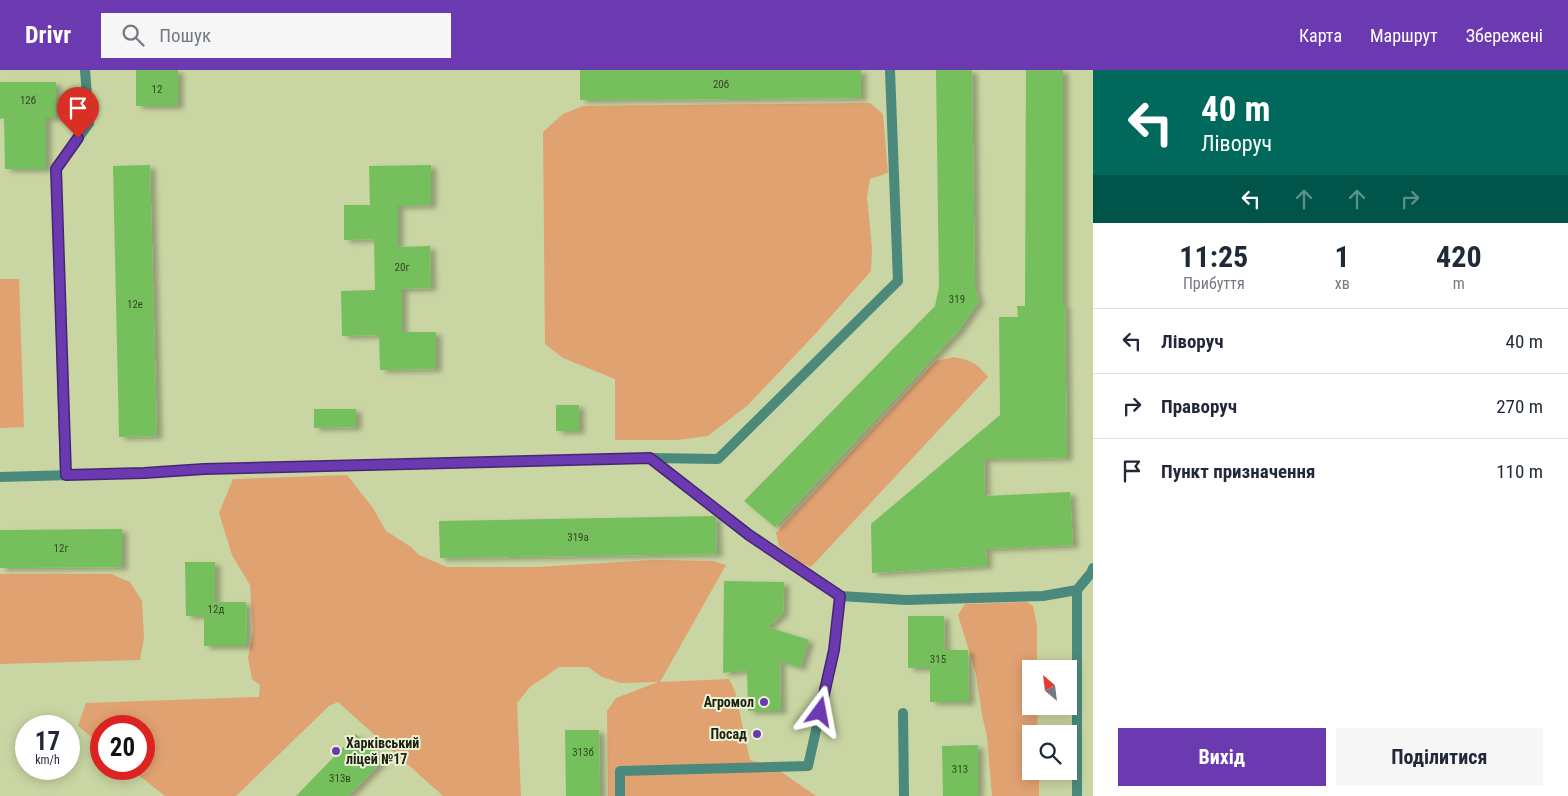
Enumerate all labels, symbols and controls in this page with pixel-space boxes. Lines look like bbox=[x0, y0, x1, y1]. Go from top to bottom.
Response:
search box bbox=[101, 13, 451, 58]
text: Drivr bbox=[25, 21, 71, 49]
icon: search bbox=[119, 21, 147, 49]
text: Пошук bbox=[159, 24, 211, 47]
text: Карта bbox=[1299, 25, 1342, 46]
text: Маршрут bbox=[1370, 25, 1438, 46]
text: Збережені bbox=[1466, 25, 1543, 46]
house number: 20б bbox=[713, 78, 729, 91]
house number: 12 bbox=[152, 83, 162, 96]
pin bbox=[57, 87, 99, 138]
text: 40 m bbox=[1201, 89, 1270, 130]
icon: left bbox=[1118, 90, 1183, 155]
house number: 12б bbox=[20, 94, 36, 107]
icon: arrive bbox=[64, 94, 92, 122]
text: Ліворуч bbox=[1201, 131, 1272, 156]
icon: left bbox=[1237, 185, 1265, 213]
icon: ahead bbox=[1290, 185, 1318, 213]
icon: ahead bbox=[1343, 185, 1371, 213]
icon: right bbox=[1396, 185, 1424, 213]
text: 11:25 bbox=[1179, 239, 1248, 274]
text: 1 bbox=[1335, 239, 1350, 274]
text: 420 bbox=[1436, 239, 1482, 274]
house number: 20г bbox=[395, 261, 409, 274]
text: Прибуття bbox=[1183, 274, 1245, 293]
text: хв bbox=[1335, 274, 1350, 293]
text: m bbox=[1453, 274, 1465, 293]
house number: 319 bbox=[949, 293, 965, 306]
house number: 12е bbox=[127, 298, 143, 311]
icon: left bbox=[1118, 327, 1146, 355]
text: Ліворуч bbox=[1161, 330, 1223, 353]
text: 40 m bbox=[1506, 330, 1543, 353]
icon: right bbox=[1118, 392, 1146, 420]
text: Праворуч bbox=[1161, 395, 1237, 418]
text: 270 m bbox=[1496, 395, 1543, 418]
icon: arrive bbox=[1118, 457, 1146, 485]
text: Пункт призначення bbox=[1161, 460, 1315, 483]
text: 110 m bbox=[1496, 460, 1543, 483]
house number: 319а bbox=[567, 531, 589, 544]
house number: 12г bbox=[54, 542, 68, 555]
house number: 12д bbox=[208, 603, 224, 616]
house number: 315 bbox=[930, 653, 946, 666]
north arrow bbox=[1022, 660, 1078, 715]
map controls bbox=[1022, 660, 1077, 780]
position arrow bbox=[793, 685, 845, 737]
place label: Агромол bbox=[704, 694, 754, 710]
marker: Агромол bbox=[758, 696, 770, 708]
speed limit sign: 20 bbox=[90, 715, 155, 780]
button: search bbox=[1022, 725, 1077, 780]
place label: Посад bbox=[710, 726, 747, 742]
text: 17 bbox=[35, 727, 60, 756]
marker: Посад bbox=[751, 728, 763, 740]
button: Вихід bbox=[1118, 728, 1326, 786]
button: Поділитися bbox=[1336, 728, 1543, 786]
place label: Харківський ліцей №17 bbox=[346, 735, 419, 767]
marker: Харківський ліцей №17 bbox=[330, 745, 342, 757]
house number: 313б bbox=[572, 746, 594, 759]
text: km/h bbox=[35, 753, 60, 767]
house number: 313 bbox=[952, 763, 968, 776]
house number: 313в bbox=[329, 772, 351, 785]

